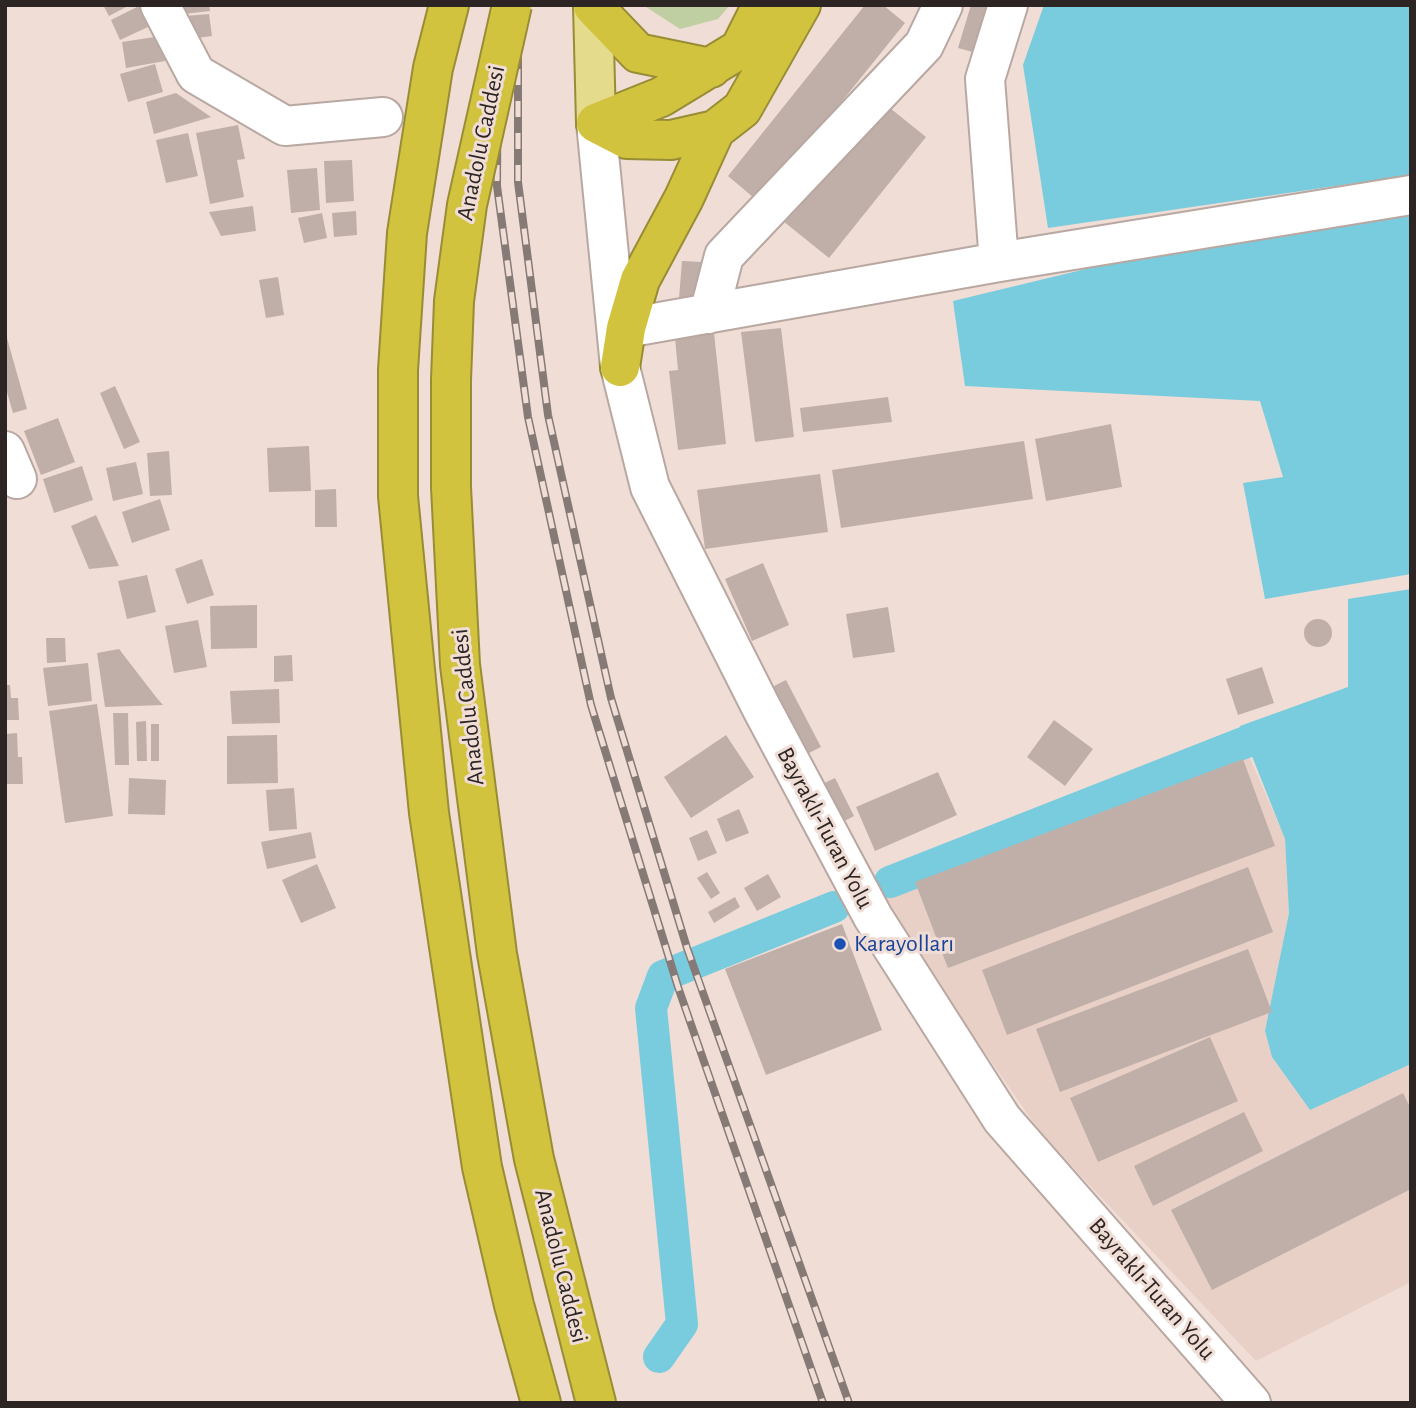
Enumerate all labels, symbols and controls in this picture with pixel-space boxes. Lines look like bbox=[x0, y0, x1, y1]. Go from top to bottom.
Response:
street label: Anadolu Caddesi bbox=[451, 63, 511, 223]
street label: Anadolu Caddesi bbox=[445, 627, 491, 787]
street label: Bayraklı-Turan Yolu bbox=[770, 742, 880, 914]
place label: Karayolları bbox=[854, 930, 954, 958]
marker: Karayolları bbox=[832, 936, 848, 952]
street label: Anadolu Caddesi bbox=[528, 1186, 594, 1346]
street label: Bayraklı-Turan Yolu bbox=[1083, 1212, 1221, 1366]

